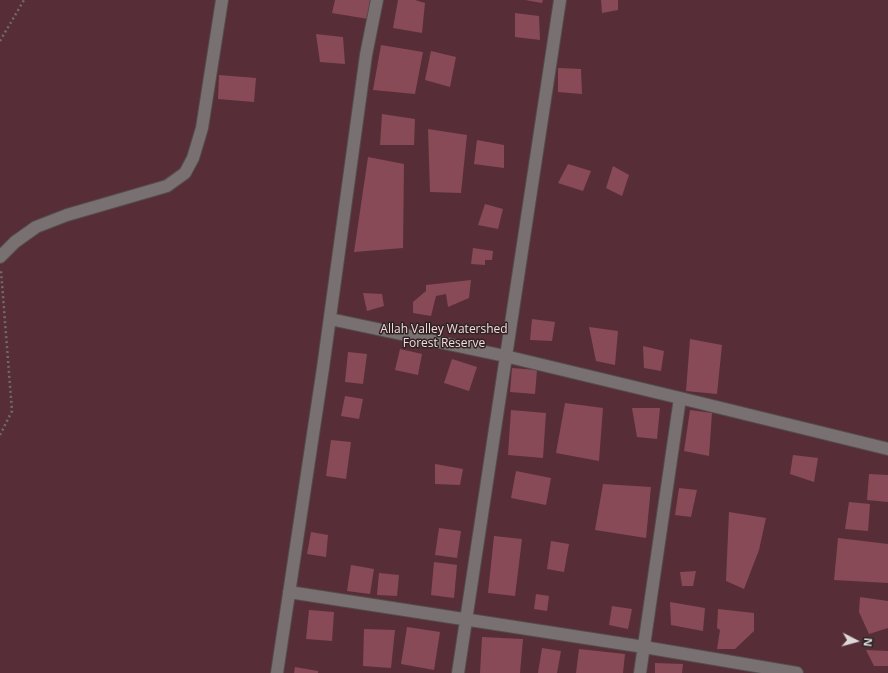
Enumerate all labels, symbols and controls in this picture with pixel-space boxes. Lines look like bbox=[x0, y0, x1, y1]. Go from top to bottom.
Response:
park label: Allah Valley Watershed Forest Reserve bbox=[380, 323, 508, 351]
north arrow bbox=[836, 621, 876, 661]
text: N bbox=[861, 637, 876, 648]

